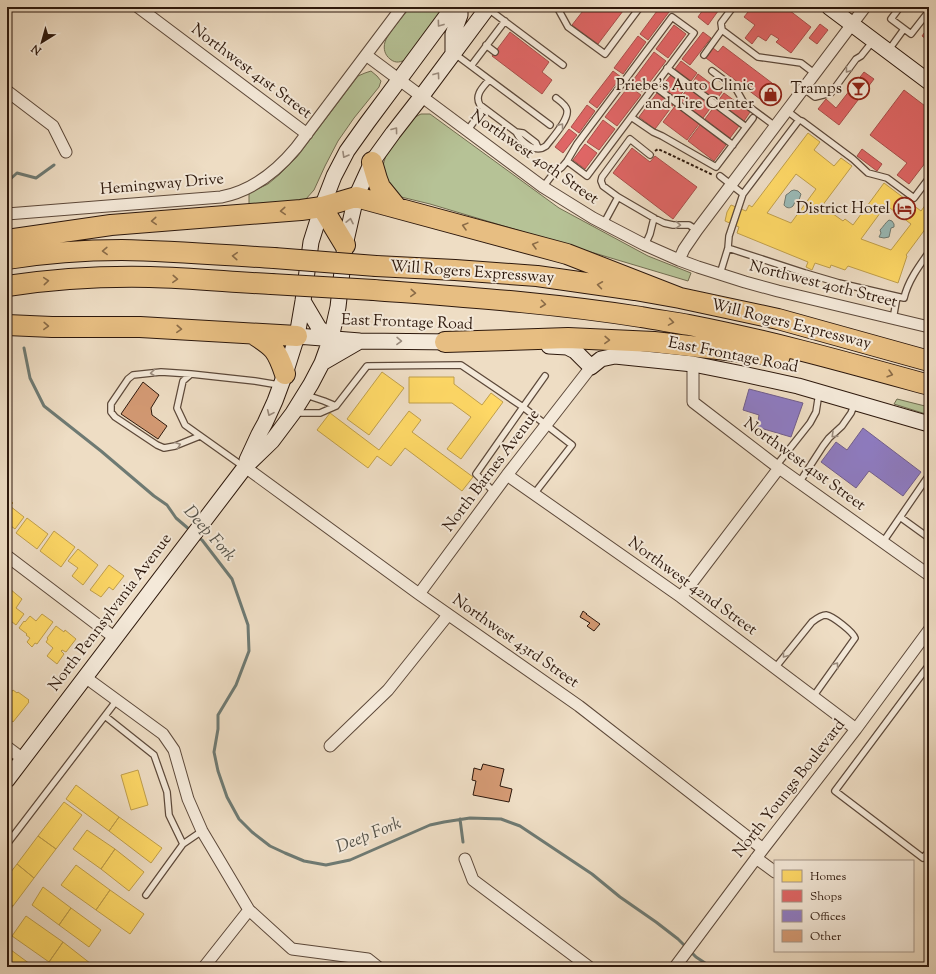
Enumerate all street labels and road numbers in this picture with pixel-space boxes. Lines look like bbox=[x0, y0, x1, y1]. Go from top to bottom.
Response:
street label: Northwest 41st Street bbox=[186, 19, 317, 125]
street label: Northwest 40th Street bbox=[465, 105, 603, 211]
street label: Hemingway Drive bbox=[99, 168, 225, 202]
street label: Northwest 40th Street bbox=[746, 255, 900, 315]
street label: Will Rogers Expressway bbox=[389, 256, 555, 290]
street label: Will Rogers Expressway bbox=[708, 294, 874, 356]
street label: East Frontage Road bbox=[341, 309, 473, 337]
street label: East Frontage Road bbox=[666, 332, 800, 380]
street label: North Barnes Avenue bbox=[438, 405, 546, 537]
street label: Northwest 41st Street bbox=[738, 413, 870, 518]
street label: North Pennsylvania Avenue bbox=[44, 529, 178, 697]
street label: Northwest 42nd Street bbox=[623, 532, 762, 642]
street label: Northwest 43rd Street bbox=[447, 589, 584, 695]
street label: North Youngs Boulevard bbox=[729, 715, 851, 863]

